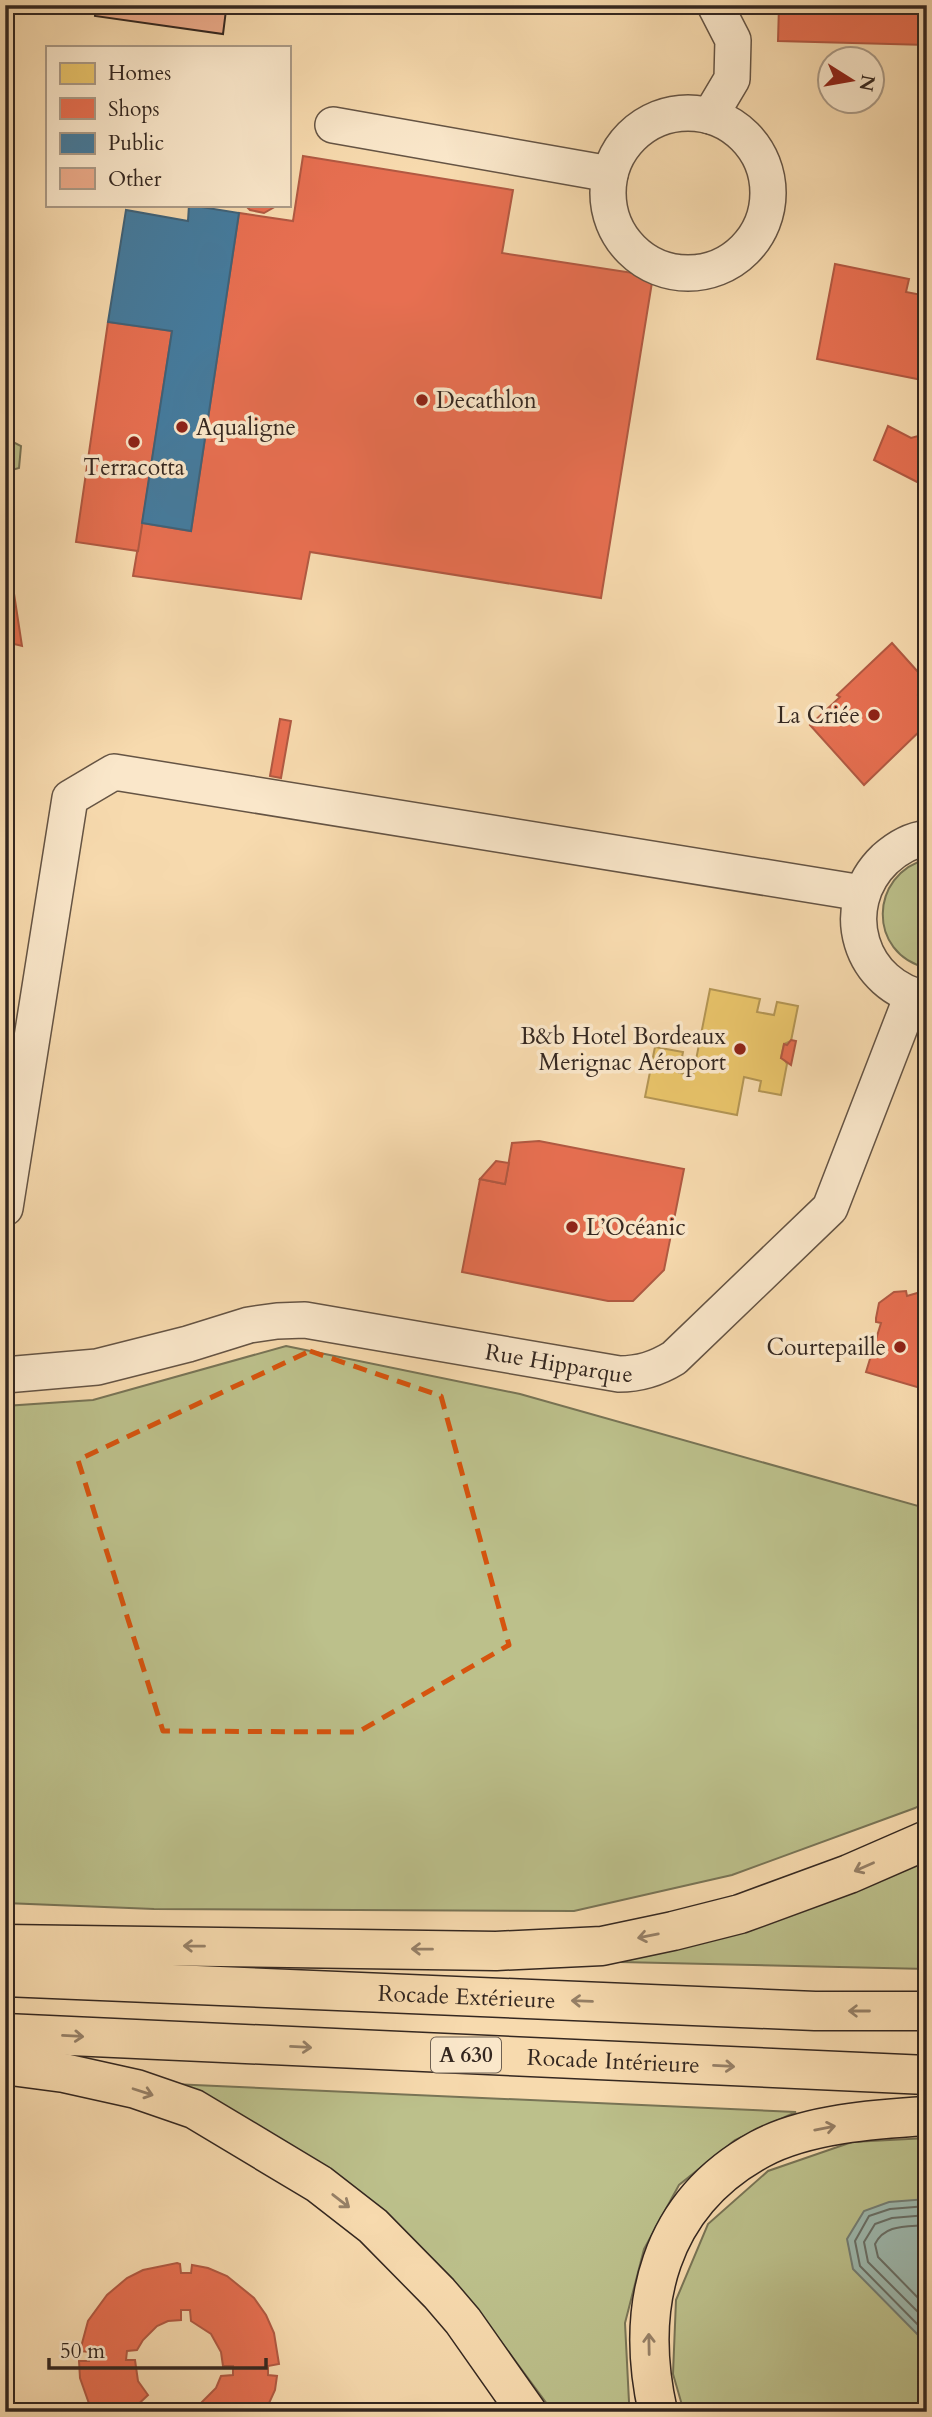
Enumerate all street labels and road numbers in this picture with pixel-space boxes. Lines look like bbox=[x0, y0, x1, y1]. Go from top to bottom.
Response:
street label: Rue Hipparque bbox=[483, 1336, 634, 1390]
street label: Rocade Extérieure bbox=[377, 1978, 556, 2016]
road number: A 630 bbox=[431, 2038, 501, 2072]
street label: Rocade Intérieure bbox=[526, 2042, 701, 2081]

